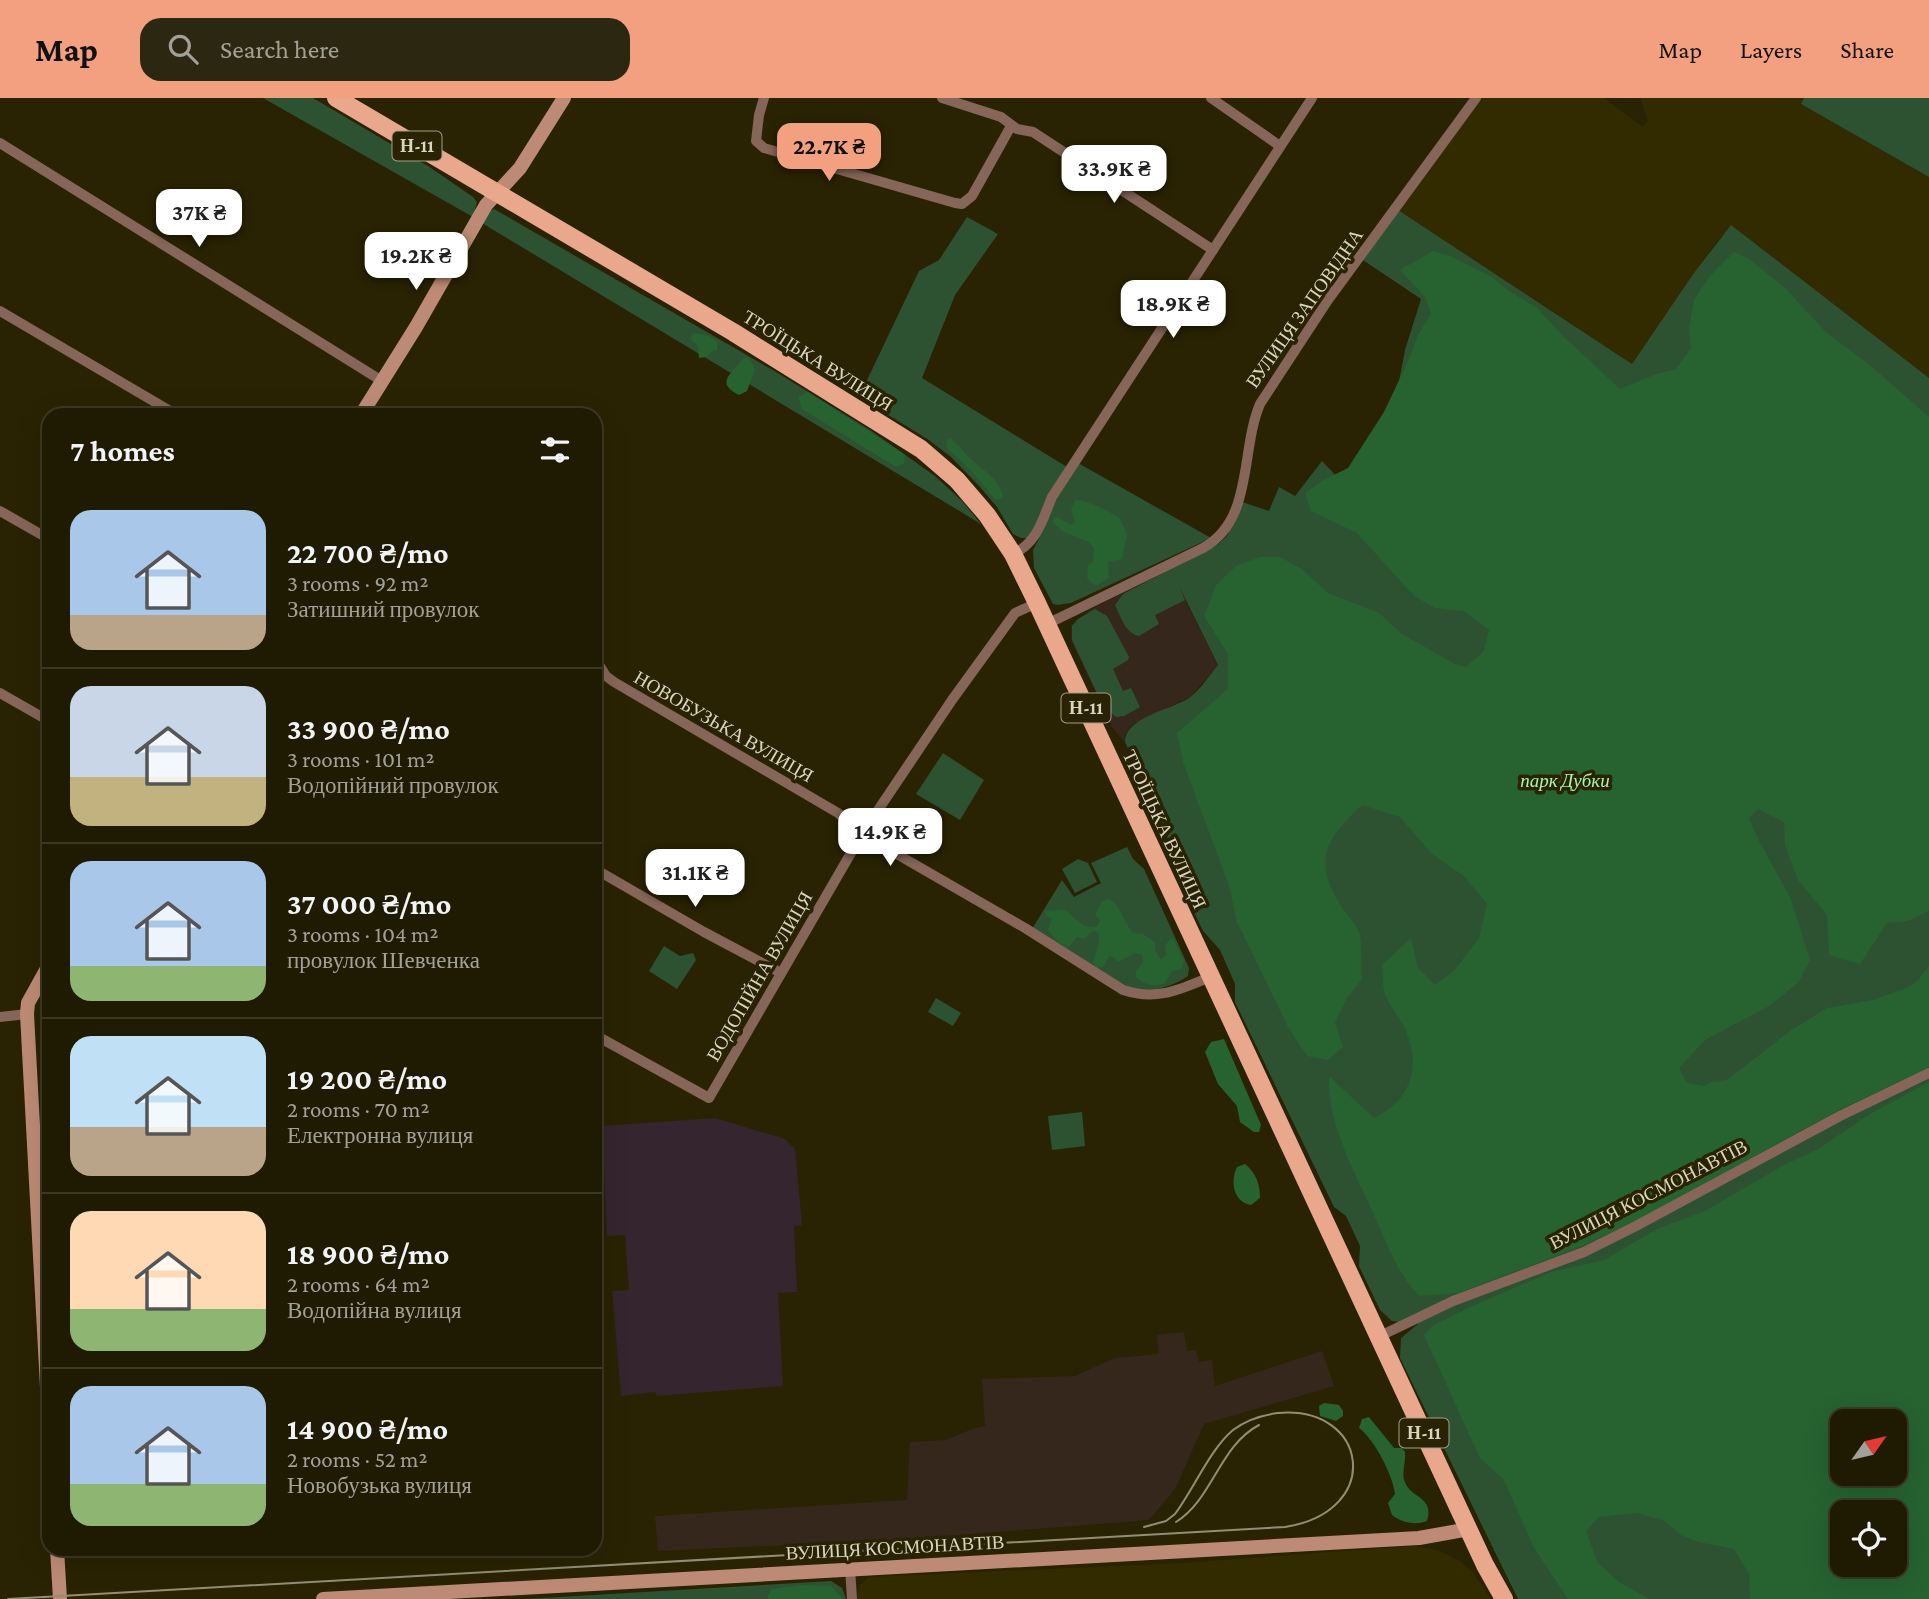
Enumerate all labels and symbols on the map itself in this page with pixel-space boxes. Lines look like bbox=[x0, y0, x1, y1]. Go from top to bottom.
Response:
pin: 22.7K ₴ bbox=[764, 123, 894, 183]
road number: Н-11 bbox=[392, 131, 442, 160]
pin: 33.9K ₴ bbox=[1049, 146, 1179, 205]
pin: 37K ₴ bbox=[150, 190, 248, 249]
street label: ВУЛИЦЯ ЗАПОВІДНА bbox=[1242, 225, 1367, 392]
pin: 19.2K ₴ bbox=[351, 232, 481, 292]
pin: 18.9K ₴ bbox=[1108, 280, 1238, 340]
street label: ТРОЇЦЬКА ВУЛИЦЯ bbox=[739, 306, 897, 415]
street label: НОВОБУЗЬКА ВУЛИЦЯ bbox=[631, 667, 817, 786]
road number: Н-11 bbox=[1062, 694, 1110, 722]
street label: ТРОЇЦЬКА ВУЛИЦЯ bbox=[1119, 747, 1211, 912]
park label: парк Дубки bbox=[1520, 770, 1610, 791]
pin: 14.9K ₴ bbox=[825, 808, 955, 868]
pin: 31.1K ₴ bbox=[630, 850, 760, 909]
street label: ВОДОПІЙНА ВУЛИЦЯ bbox=[702, 887, 817, 1065]
street label: ВУЛИЦЯ КОСМОНАВТІВ bbox=[1546, 1135, 1751, 1253]
north arrow bbox=[1830, 1409, 1908, 1486]
road number: Н-11 bbox=[1400, 1418, 1448, 1448]
street label: ВУЛИЦЯ КОСМОНАВТІВ bbox=[785, 1531, 1005, 1564]

